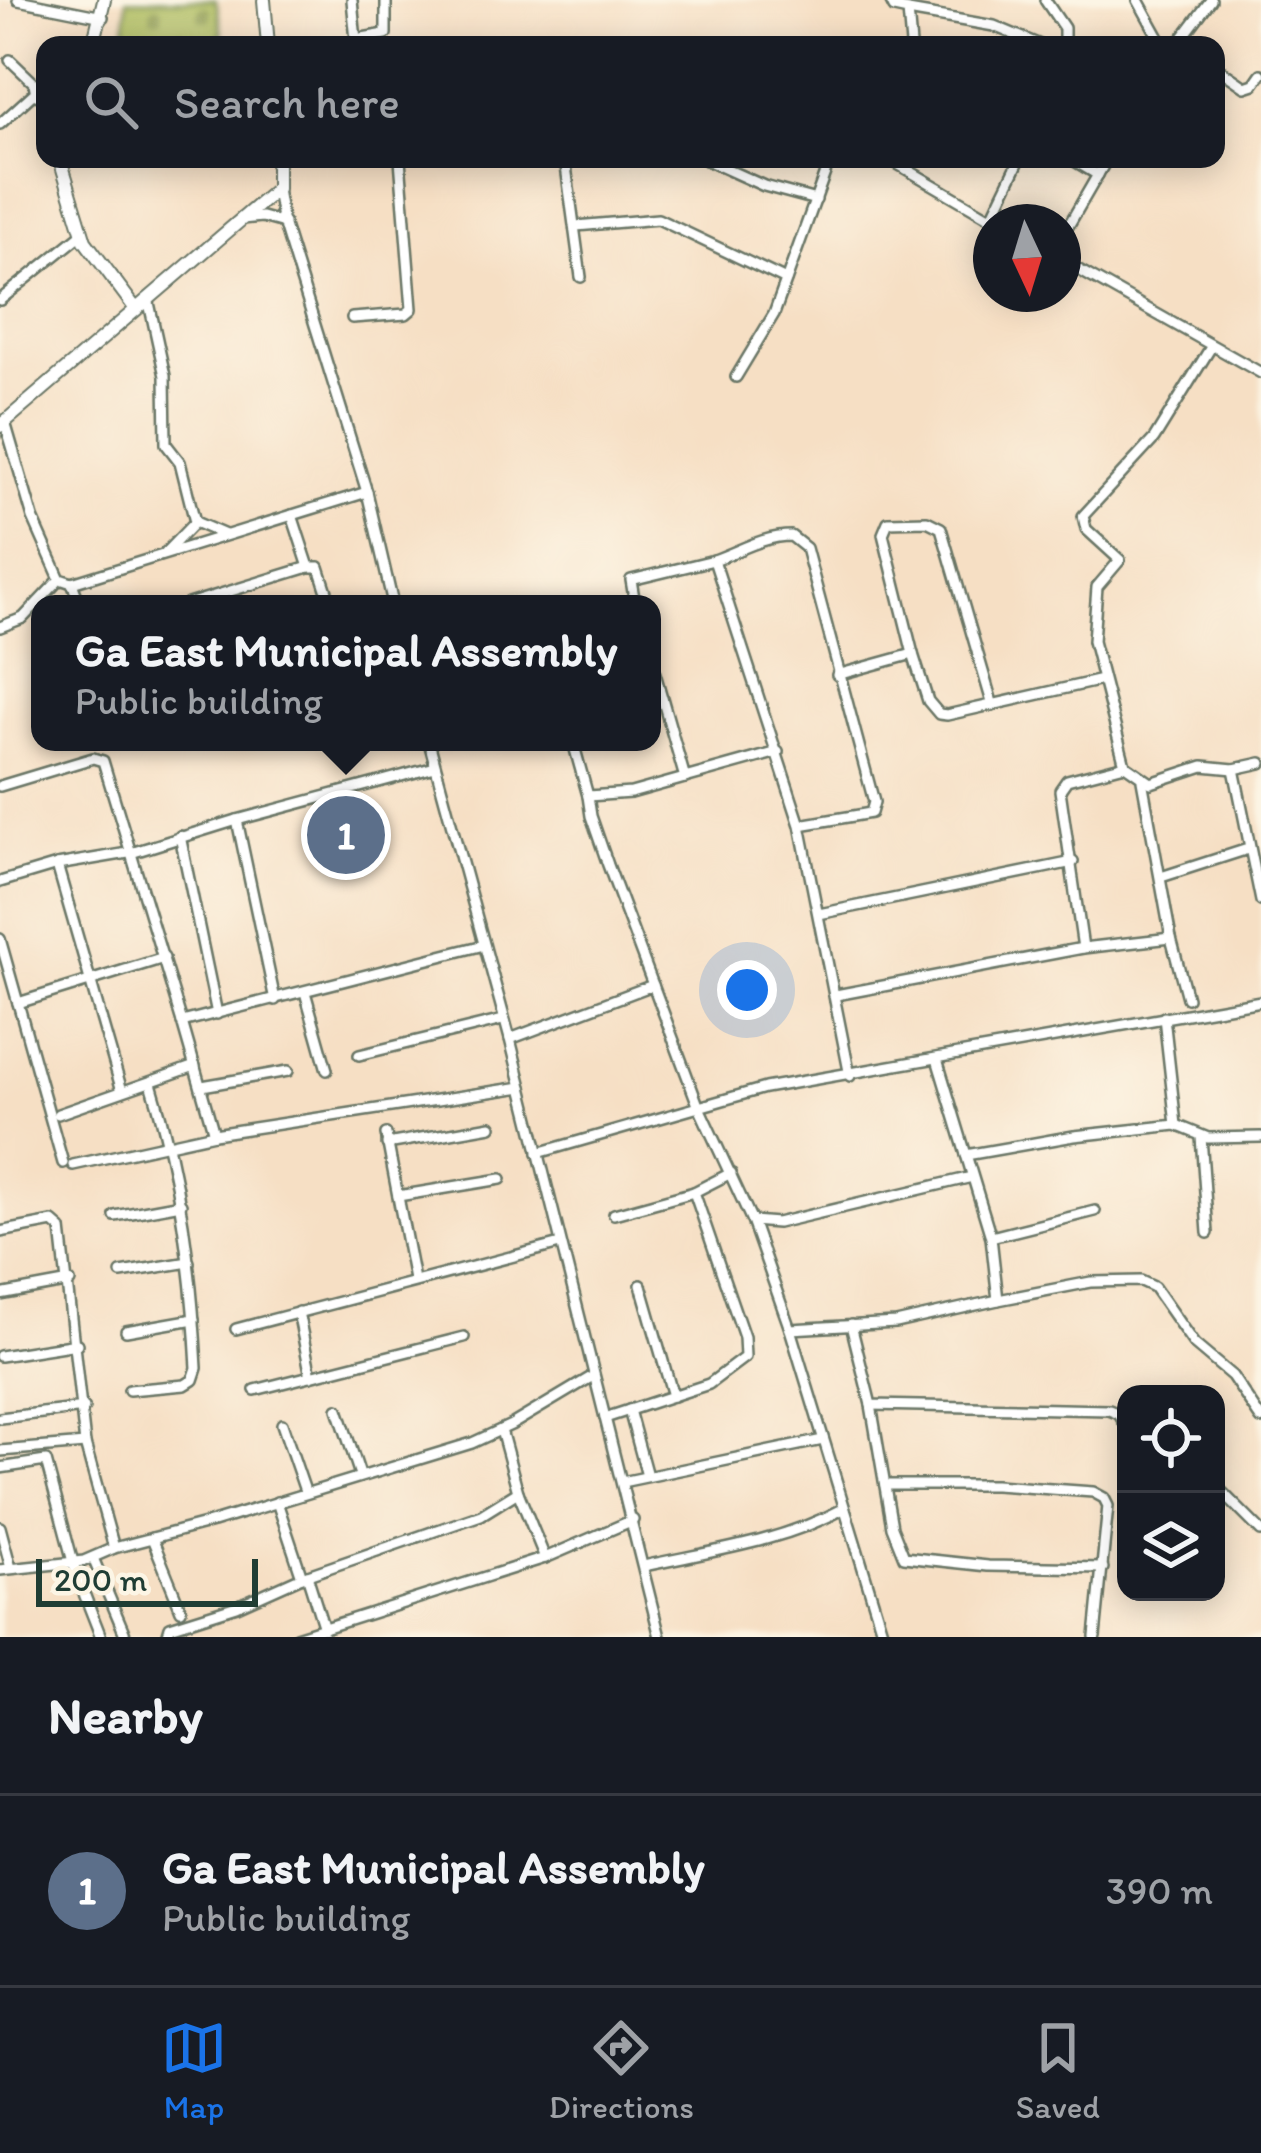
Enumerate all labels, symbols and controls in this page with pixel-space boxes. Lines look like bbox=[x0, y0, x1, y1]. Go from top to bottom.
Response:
search box bbox=[36, 36, 1225, 168]
icon: search bbox=[78, 69, 144, 135]
text: Search here bbox=[174, 75, 400, 129]
north arrow bbox=[973, 204, 1081, 312]
popup bbox=[31, 595, 661, 751]
text: Ga East Municipal Assembly bbox=[75, 623, 617, 677]
text: Public building bbox=[75, 677, 323, 724]
pin: 1 bbox=[307, 790, 385, 880]
your location bbox=[717, 960, 777, 1020]
map controls bbox=[1117, 1385, 1225, 1601]
button: locate bbox=[1117, 1385, 1225, 1493]
button: layers bbox=[1117, 1493, 1225, 1601]
scale bar bbox=[36, 1553, 258, 1606]
text: 200 m bbox=[54, 1560, 147, 1599]
text: Nearby bbox=[48, 1685, 203, 1746]
text: Ga East Municipal Assembly bbox=[162, 1840, 705, 1894]
text: 1 bbox=[78, 1867, 96, 1914]
text: 390 m bbox=[1106, 1867, 1213, 1914]
text: Public building bbox=[162, 1894, 410, 1941]
tab: Map bbox=[161, 2015, 227, 2126]
tab: Directions bbox=[549, 2015, 694, 2126]
tab: Saved bbox=[1016, 2015, 1100, 2126]

